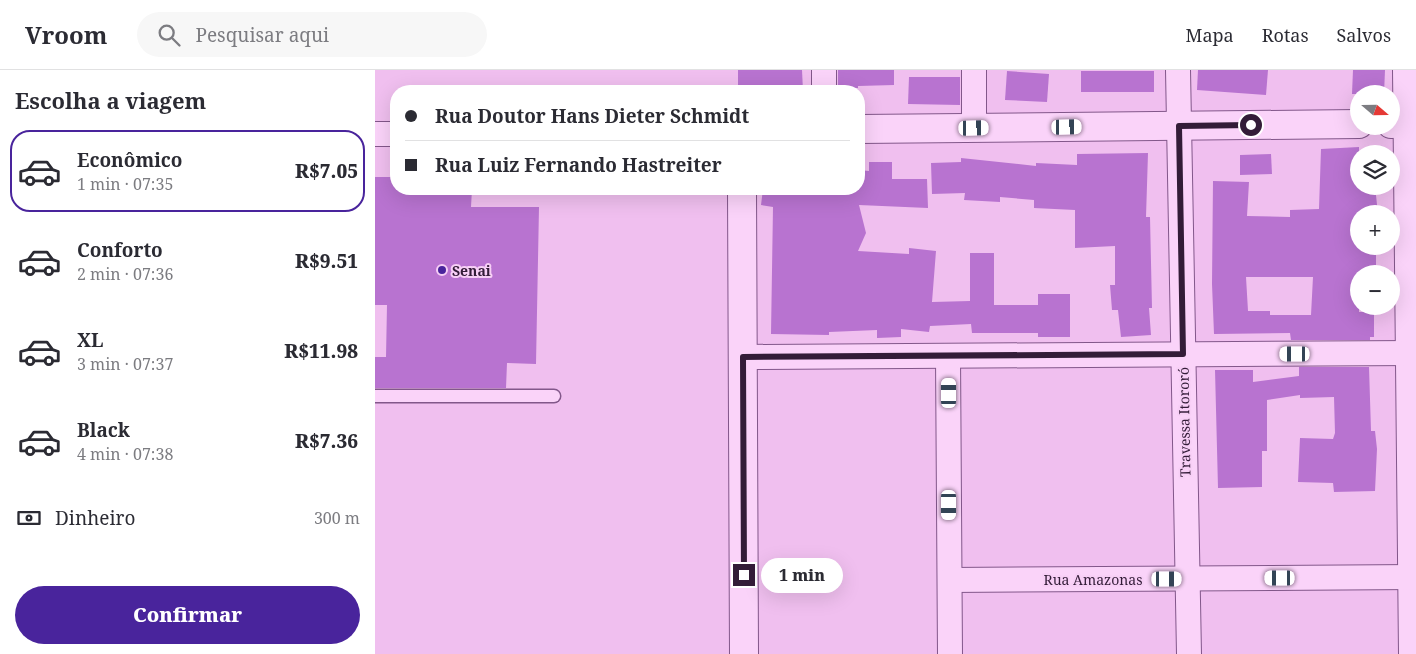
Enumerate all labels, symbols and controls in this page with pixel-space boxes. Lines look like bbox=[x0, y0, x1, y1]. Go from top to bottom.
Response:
search box bbox=[137, 12, 487, 57]
text: Vroom bbox=[25, 18, 107, 51]
icon: search bbox=[155, 21, 183, 49]
text: Pesquisar aqui bbox=[195, 22, 329, 48]
text: Mapa bbox=[1186, 23, 1234, 47]
text: Rotas bbox=[1262, 23, 1309, 47]
text: Salvos bbox=[1337, 23, 1391, 47]
text: Escolha a viagem bbox=[15, 85, 206, 115]
north arrow bbox=[1350, 85, 1400, 135]
map controls bbox=[1350, 85, 1400, 315]
text: Rua Doutor Hans Dieter Schmidt bbox=[435, 103, 749, 129]
route start bbox=[1240, 114, 1262, 136]
car bbox=[1051, 119, 1082, 135]
car bbox=[958, 120, 989, 136]
button: layers bbox=[1350, 145, 1400, 195]
text: Econômico bbox=[77, 147, 183, 173]
icon: car bbox=[17, 149, 62, 194]
text: Rua Luiz Fernando Hastreiter bbox=[435, 152, 722, 178]
text: R$7.05 bbox=[295, 158, 358, 184]
text: 1 min · 07:35 bbox=[77, 173, 173, 195]
button: + bbox=[1350, 205, 1400, 255]
text: Conforto bbox=[77, 237, 163, 263]
icon: car bbox=[17, 239, 62, 284]
text: R$9.51 bbox=[295, 248, 358, 274]
place label: Senai bbox=[452, 261, 491, 280]
text: 2 min · 07:36 bbox=[77, 263, 173, 285]
marker: Senai bbox=[436, 264, 448, 276]
button: − bbox=[1350, 265, 1400, 315]
text: XL bbox=[77, 327, 103, 353]
icon: car bbox=[17, 329, 62, 374]
text: R$11.98 bbox=[284, 338, 358, 364]
car bbox=[1280, 347, 1310, 362]
text: 3 min · 07:37 bbox=[77, 353, 173, 375]
street label: Travessa Itororó bbox=[1174, 367, 1194, 477]
car bbox=[941, 378, 956, 408]
text: Black bbox=[77, 417, 130, 443]
icon: car bbox=[17, 419, 62, 464]
text: R$7.36 bbox=[295, 428, 358, 454]
text: 4 min · 07:38 bbox=[77, 443, 173, 465]
car bbox=[941, 490, 956, 520]
icon: cash bbox=[15, 504, 43, 532]
text: Dinheiro bbox=[55, 505, 135, 531]
text: 300 m bbox=[314, 507, 360, 529]
callout: 1 min bbox=[761, 558, 844, 592]
route end bbox=[733, 564, 755, 586]
text: 1 min bbox=[779, 564, 825, 586]
street label: Rua Amazonas bbox=[1043, 570, 1143, 589]
car bbox=[1265, 571, 1295, 586]
car bbox=[1152, 572, 1182, 587]
button: Confirmar bbox=[15, 586, 360, 644]

